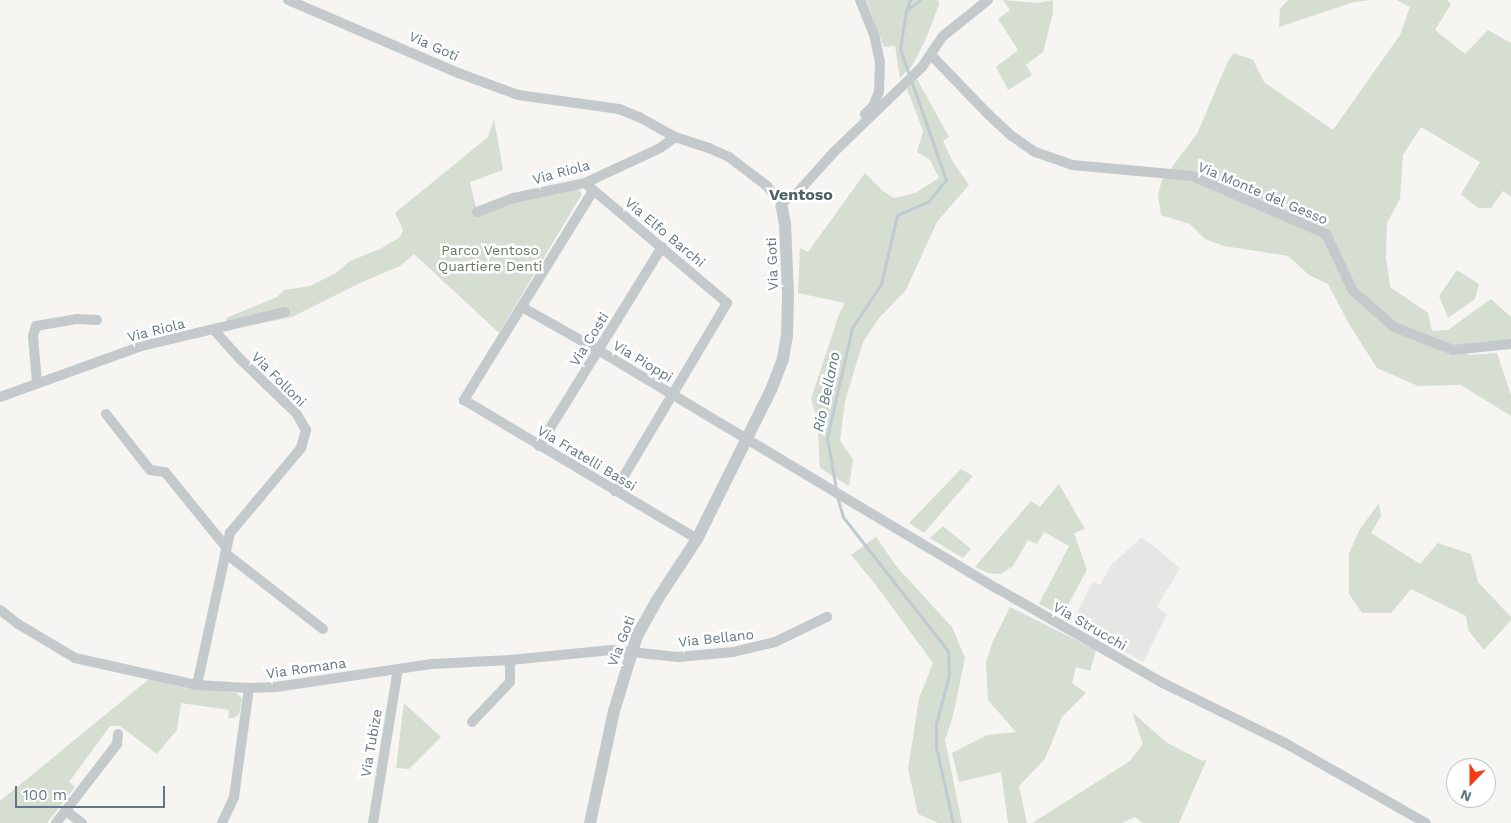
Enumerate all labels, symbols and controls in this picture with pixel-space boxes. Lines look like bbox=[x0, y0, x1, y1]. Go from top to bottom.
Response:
street label: Via Goti bbox=[406, 27, 462, 65]
street label: Via Riola bbox=[530, 156, 592, 188]
street label: Via Monte del Gesso bbox=[1195, 158, 1331, 228]
district label: Ventoso bbox=[769, 185, 833, 205]
street label: Via Elfo Barchi bbox=[621, 193, 709, 271]
street label: Via Goti bbox=[763, 237, 781, 291]
park label: Parco Ventoso Quartiere Denti bbox=[438, 242, 542, 274]
street label: Via Costi bbox=[566, 309, 612, 369]
street label: Via Riola bbox=[125, 315, 187, 345]
street label: Via Pioppi bbox=[610, 336, 676, 386]
street label: Via Folloni bbox=[248, 348, 310, 410]
water label: Rio Bellano bbox=[810, 350, 844, 434]
street label: Via Fratelli Bassi bbox=[534, 422, 640, 494]
street label: Via Strucchi bbox=[1050, 598, 1130, 654]
street label: Via Goti bbox=[604, 613, 638, 669]
street label: Via Bellano bbox=[677, 626, 755, 650]
street label: Via Romana bbox=[265, 654, 347, 682]
street label: Via Tubize bbox=[357, 707, 385, 779]
north arrow bbox=[1446, 758, 1496, 808]
scale bar bbox=[18, 776, 168, 808]
text: 100 m bbox=[23, 786, 67, 804]
text: N bbox=[1458, 787, 1474, 805]

